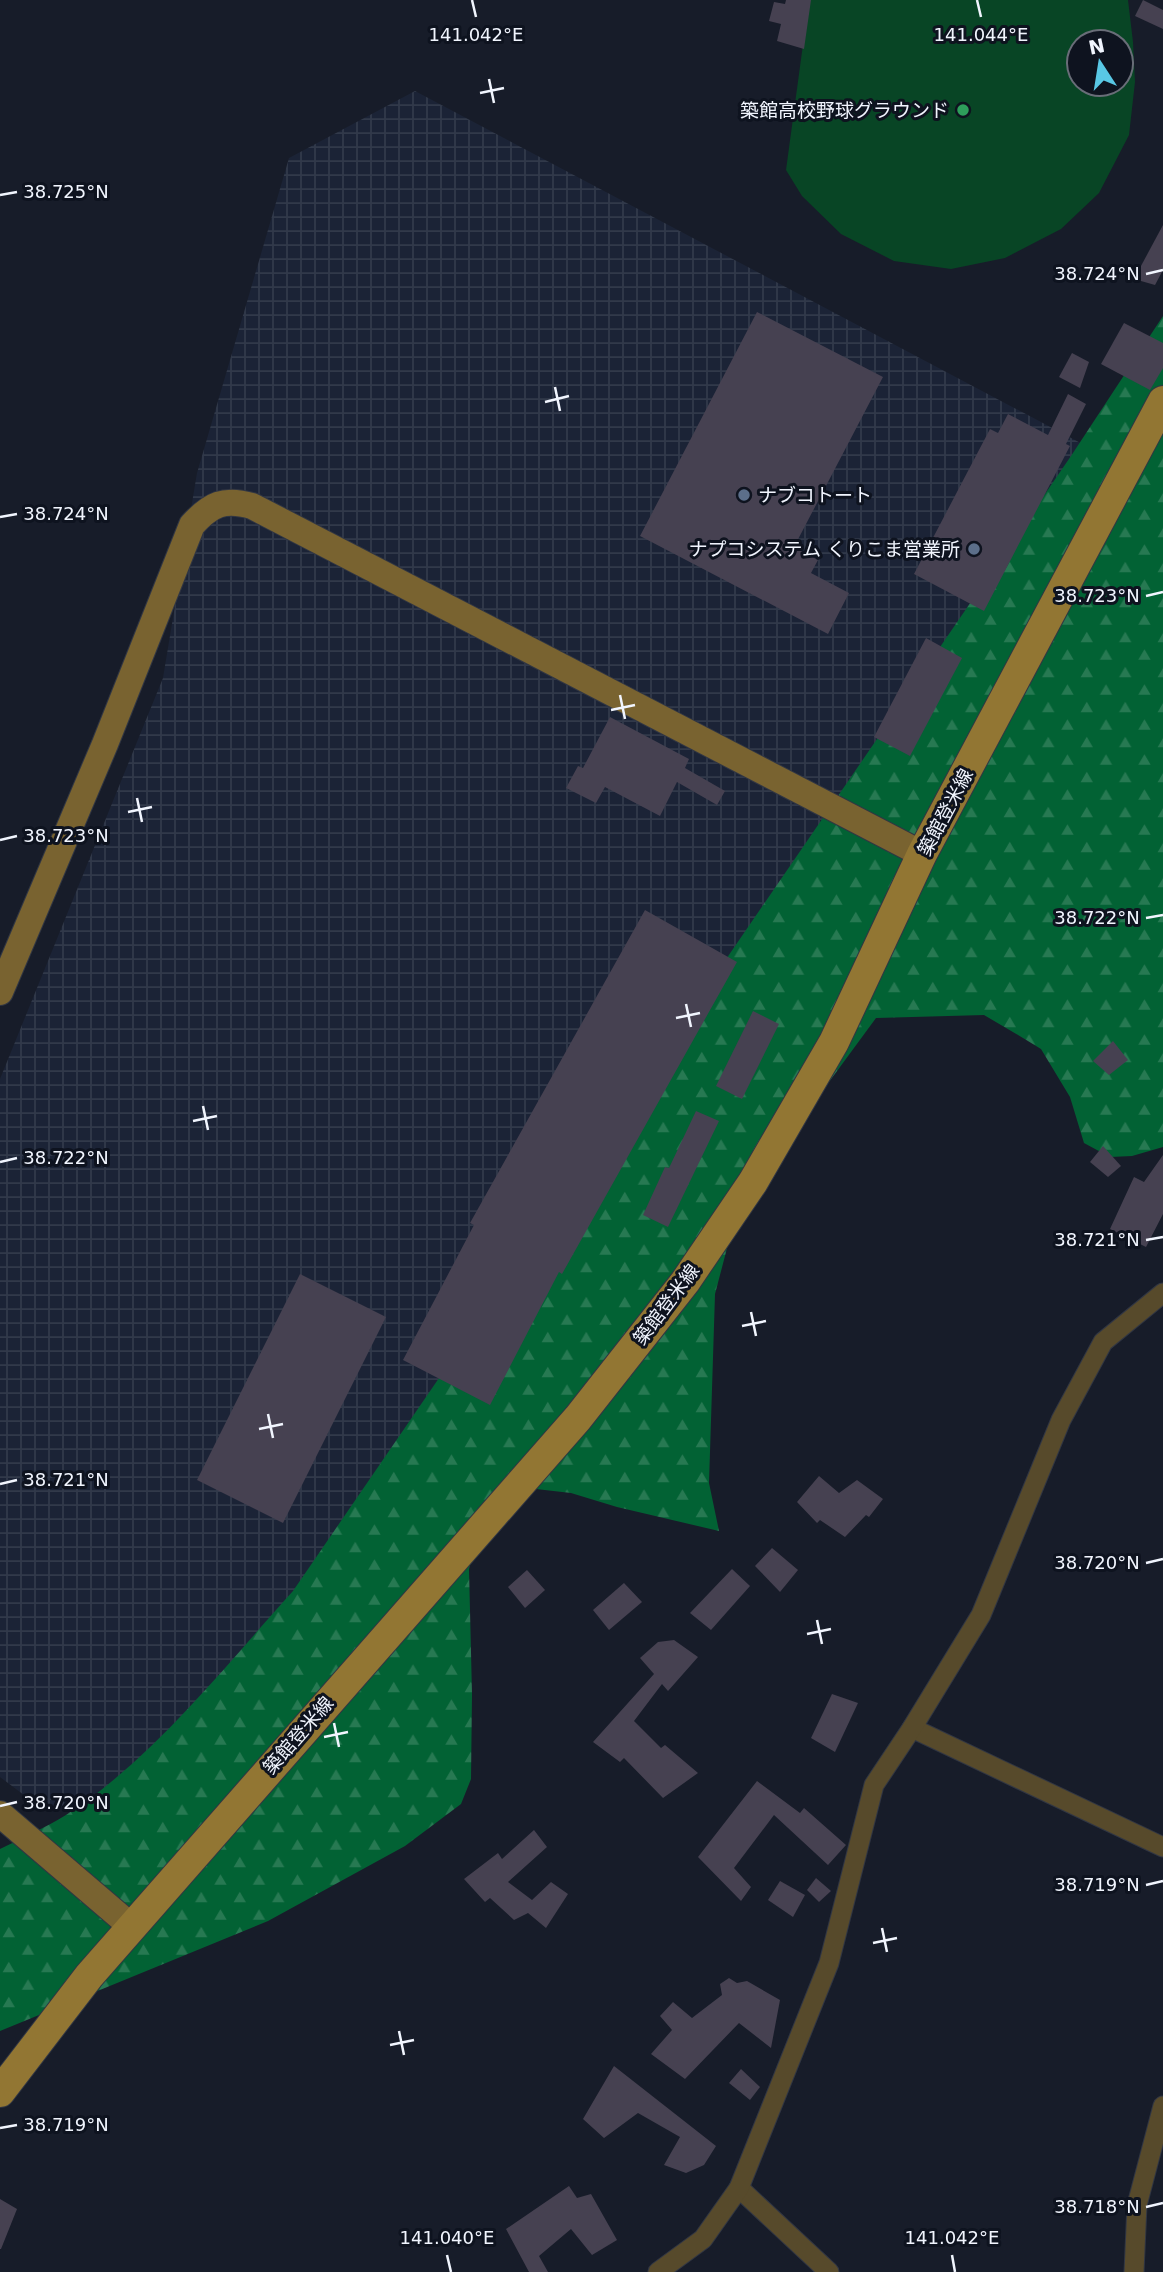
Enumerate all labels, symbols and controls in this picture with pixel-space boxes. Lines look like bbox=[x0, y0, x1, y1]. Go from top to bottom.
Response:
text: 141.042°E bbox=[429, 24, 523, 45]
text: 141.044°E bbox=[934, 24, 1028, 45]
north arrow bbox=[1065, 28, 1135, 98]
text: N bbox=[1086, 34, 1107, 59]
place label: 築館高校野球グラウンド bbox=[740, 99, 949, 121]
marker: 築館高校野球グラウンド bbox=[955, 102, 971, 118]
text: 38.725°N bbox=[23, 181, 109, 202]
text: 38.724°N bbox=[1054, 263, 1140, 284]
place label: ナブコトート bbox=[758, 484, 872, 506]
marker: ナブコトート bbox=[736, 487, 752, 503]
text: 38.724°N bbox=[23, 503, 109, 524]
place label: ナプコシステム くりこま営業所 bbox=[689, 538, 960, 560]
marker: ナプコシステム くりこま営業所 bbox=[966, 541, 982, 557]
text: 38.723°N bbox=[1054, 585, 1140, 606]
street label: 築館登米線 bbox=[913, 765, 977, 859]
text: 38.723°N bbox=[23, 825, 109, 846]
text: 38.722°N bbox=[1054, 907, 1140, 928]
text: 38.722°N bbox=[23, 1147, 109, 1168]
text: 38.721°N bbox=[1054, 1229, 1140, 1250]
street label: 築館登米線 bbox=[629, 1259, 703, 1349]
text: 38.721°N bbox=[23, 1469, 109, 1490]
text: 38.720°N bbox=[1054, 1552, 1140, 1573]
street label: 築館登米線 bbox=[259, 1692, 337, 1778]
text: 38.720°N bbox=[23, 1792, 109, 1813]
text: 38.719°N bbox=[1054, 1874, 1140, 1895]
text: 38.719°N bbox=[23, 2114, 109, 2135]
text: 38.718°N bbox=[1054, 2196, 1140, 2217]
text: 141.040°E bbox=[400, 2227, 494, 2248]
text: 141.042°E bbox=[905, 2227, 999, 2248]

